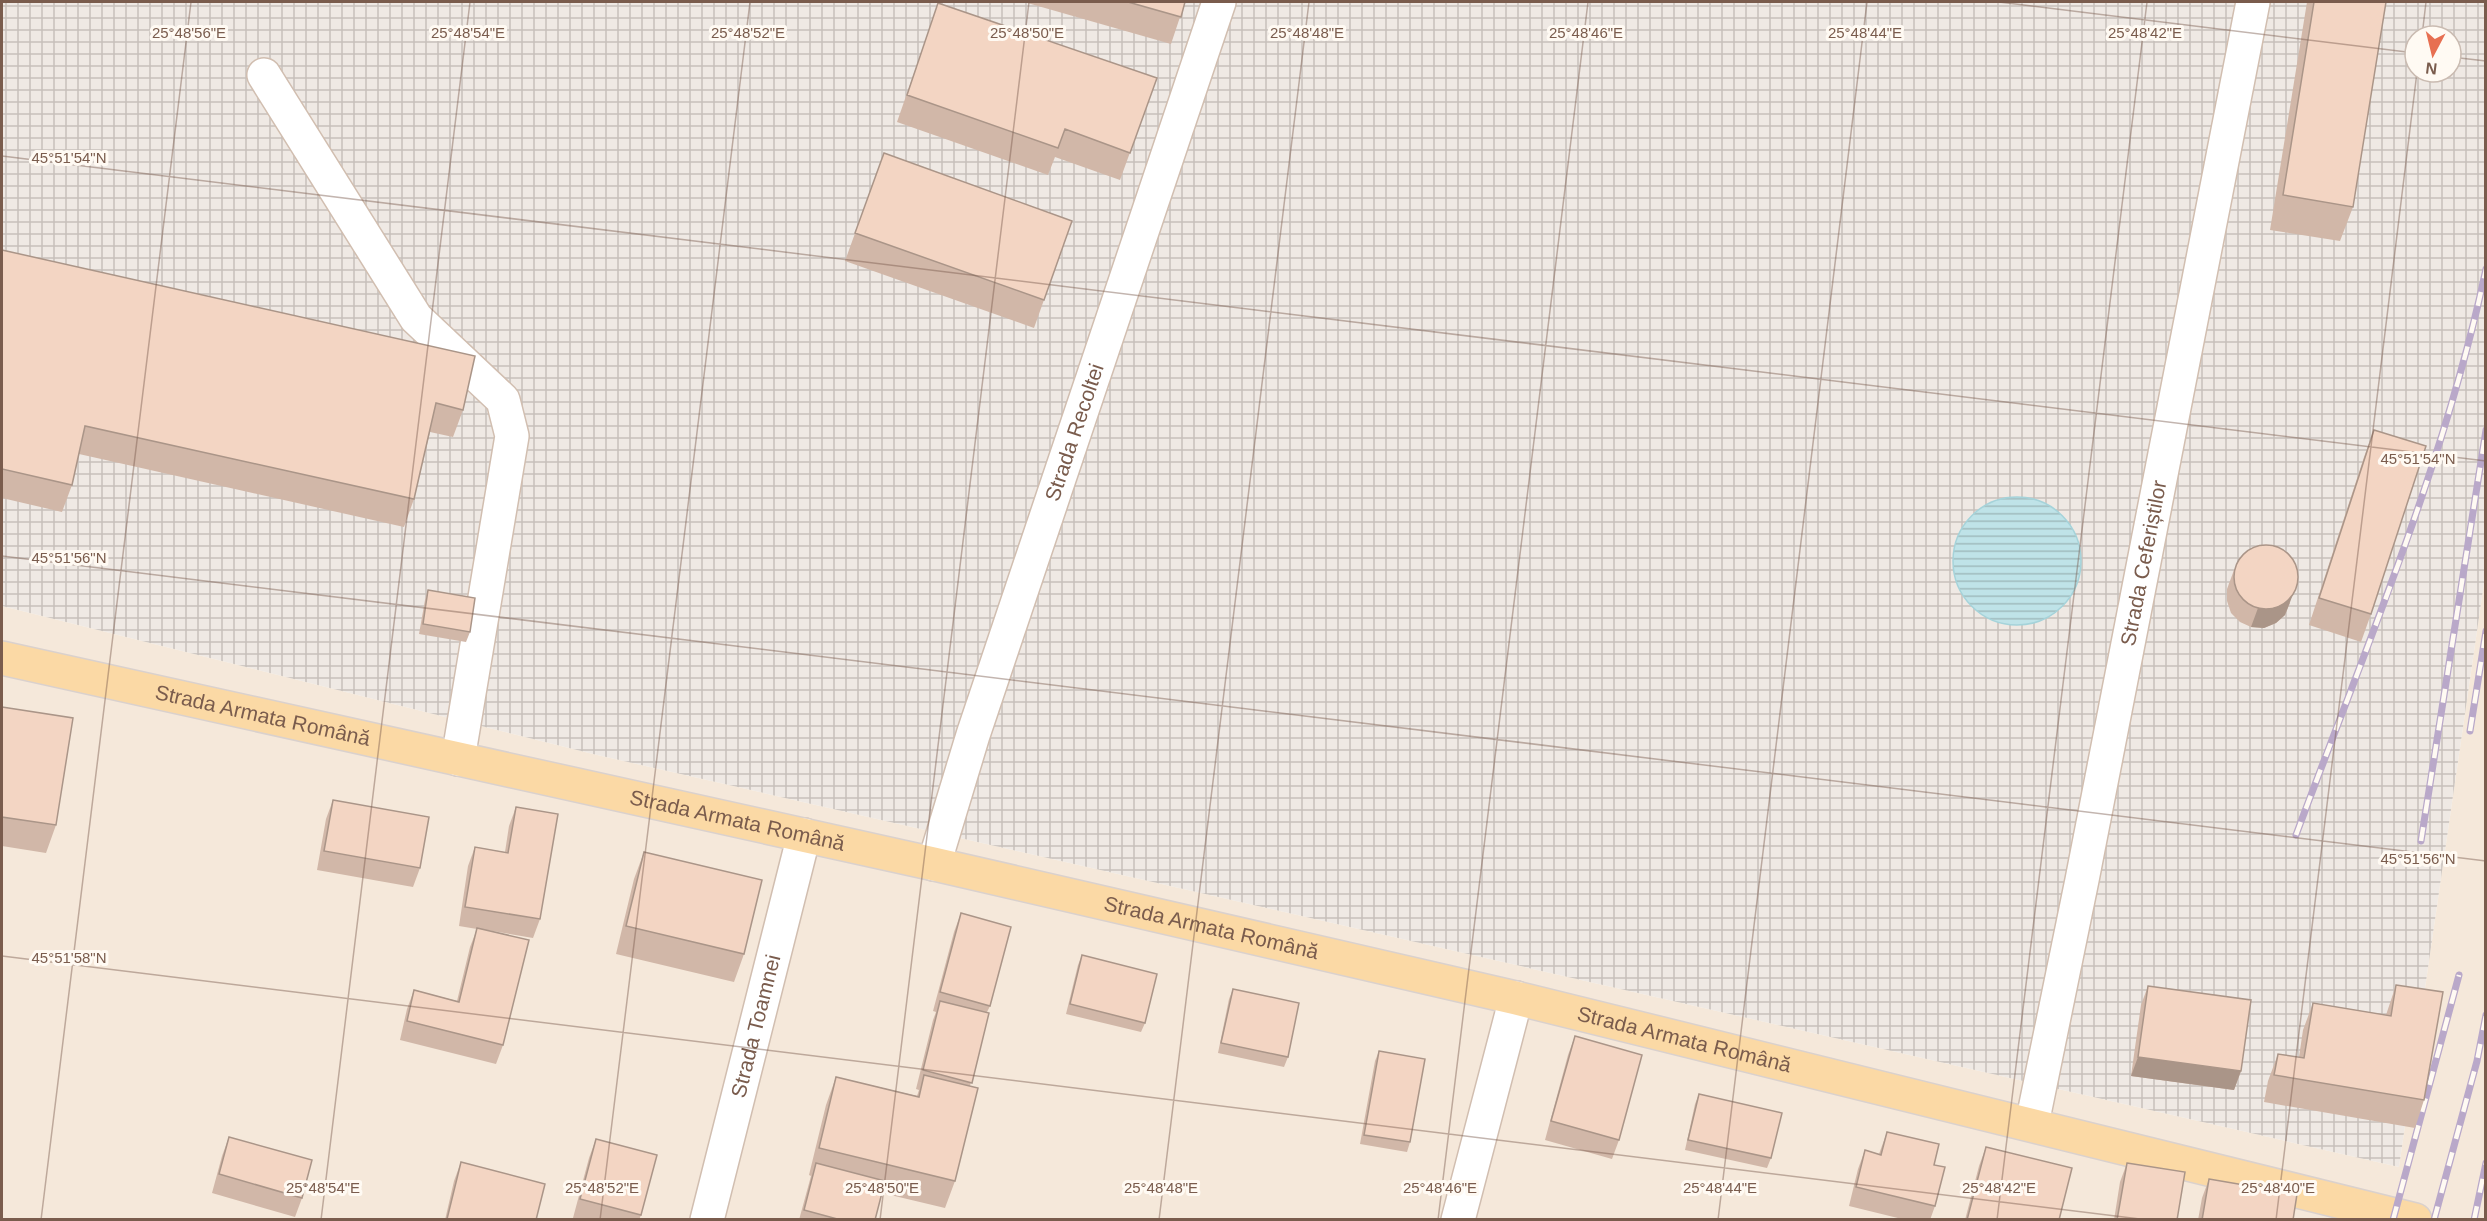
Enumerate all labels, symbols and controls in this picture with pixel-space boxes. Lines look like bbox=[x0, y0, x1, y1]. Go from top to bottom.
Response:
text: 25°48'56"E bbox=[152, 24, 226, 41]
text: 25°48'54"E bbox=[431, 24, 505, 41]
text: 25°48'52"E bbox=[711, 24, 785, 41]
text: 25°48'50"E bbox=[990, 24, 1064, 41]
text: 25°48'48"E bbox=[1270, 24, 1344, 41]
text: 25°48'46"E bbox=[1549, 24, 1623, 41]
text: 25°48'44"E bbox=[1828, 24, 1902, 41]
text: 25°48'42"E bbox=[2108, 24, 2182, 41]
north arrow bbox=[2403, 24, 2463, 84]
text: N bbox=[2424, 59, 2438, 78]
text: 45°51'54"N bbox=[31, 149, 107, 166]
street label: Strada Recoltei bbox=[1040, 360, 1108, 504]
text: 45°51'54"N bbox=[2380, 450, 2456, 467]
street label: Strada Ceferiștilor bbox=[2116, 478, 2171, 648]
text: 45°51'56"N bbox=[31, 549, 107, 566]
street label: Strada Armata Română bbox=[153, 680, 373, 750]
street label: Strada Armata Română bbox=[628, 785, 847, 855]
text: 45°51'56"N bbox=[2380, 850, 2456, 867]
street label: Strada Armata Română bbox=[1102, 892, 1321, 963]
text: 45°51'58"N bbox=[31, 949, 107, 966]
street label: Strada Toamnei bbox=[726, 952, 784, 1100]
street label: Strada Armata Română bbox=[1575, 1002, 1794, 1077]
text: 25°48'54"E bbox=[286, 1179, 360, 1196]
text: 25°48'52"E bbox=[565, 1179, 639, 1196]
text: 25°48'50"E bbox=[845, 1179, 919, 1196]
text: 25°48'48"E bbox=[1124, 1179, 1198, 1196]
text: 25°48'46"E bbox=[1403, 1179, 1477, 1196]
text: 25°48'44"E bbox=[1683, 1179, 1757, 1196]
text: 25°48'42"E bbox=[1962, 1179, 2036, 1196]
text: 25°48'40"E bbox=[2241, 1179, 2315, 1196]

